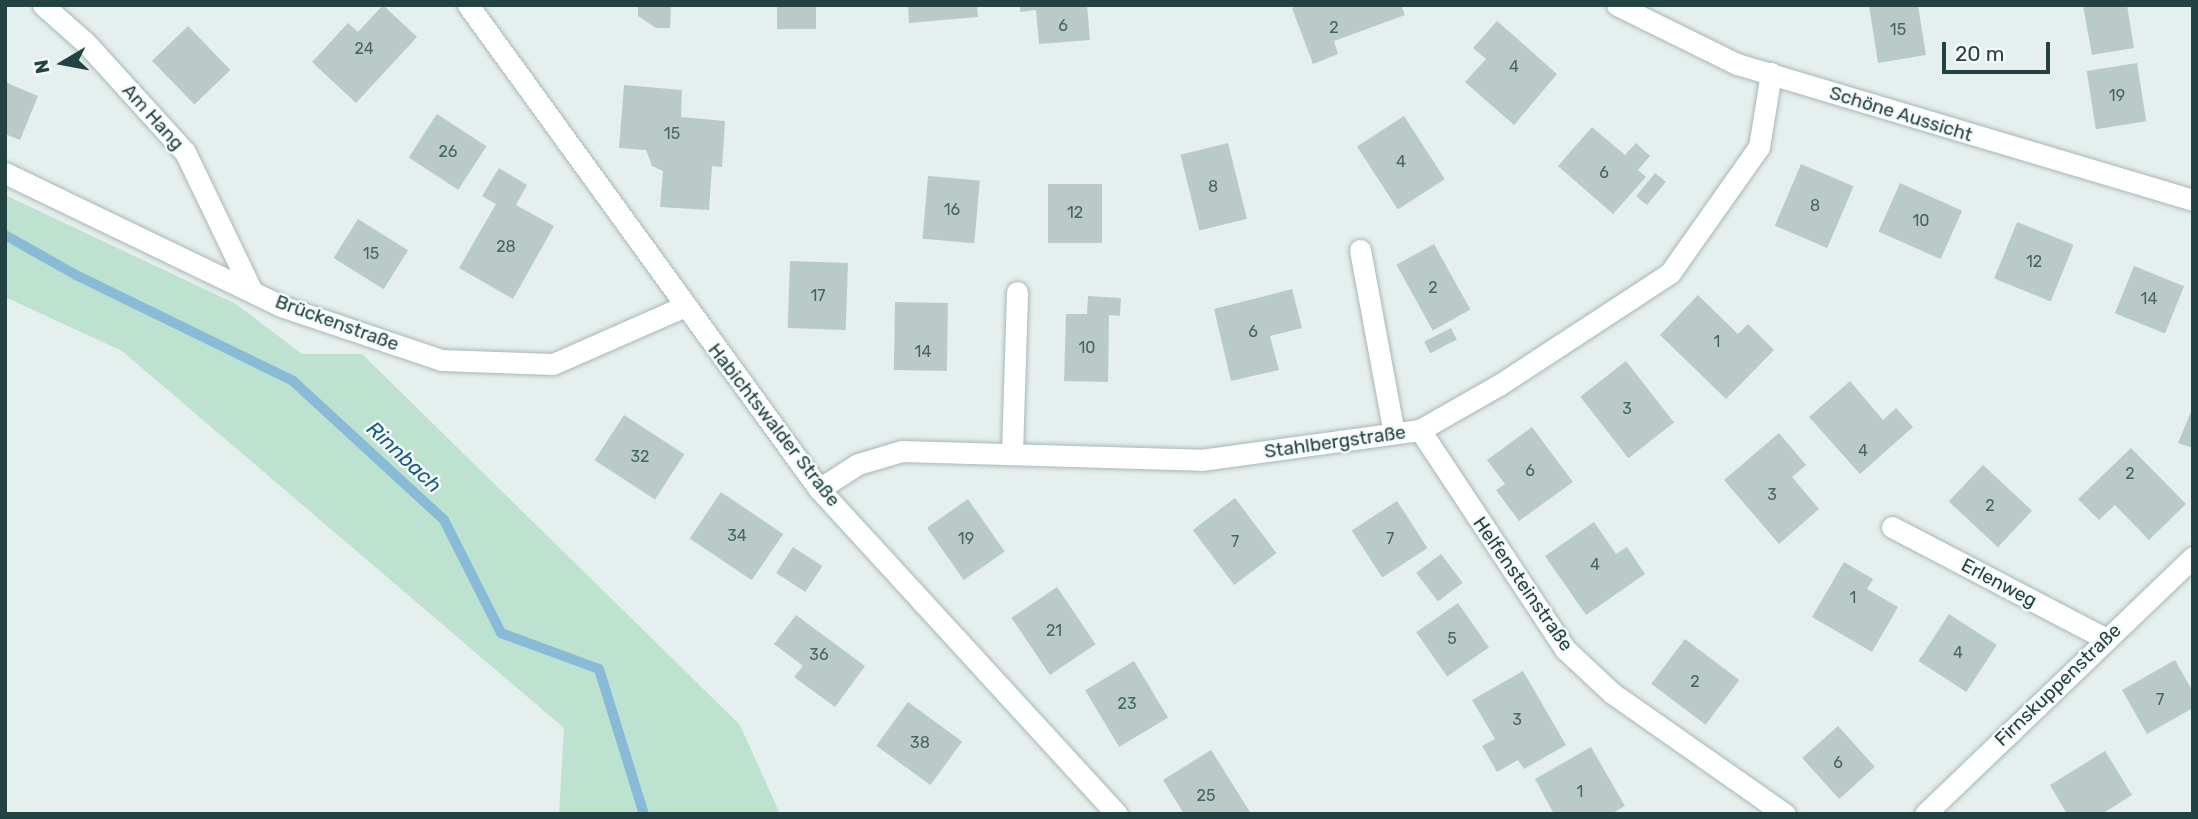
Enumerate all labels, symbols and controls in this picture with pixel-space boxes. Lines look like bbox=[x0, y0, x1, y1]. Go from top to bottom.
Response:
house number: 6 bbox=[1058, 16, 1068, 36]
house number: 2 bbox=[1329, 18, 1339, 38]
house number: 15 bbox=[1890, 20, 1906, 40]
north arrow bbox=[28, 28, 98, 98]
scale bar bbox=[1946, 28, 2054, 72]
house number: 24 bbox=[354, 39, 374, 59]
text: 20 m bbox=[1955, 41, 2004, 66]
house number: 4 bbox=[1509, 57, 1519, 77]
text: N bbox=[29, 58, 54, 75]
street label: Am Hang bbox=[117, 79, 189, 155]
street label: Schöne Aussicht bbox=[1826, 81, 1976, 147]
house number: 19 bbox=[2109, 86, 2125, 106]
house number: 15 bbox=[664, 124, 680, 144]
house number: 26 bbox=[438, 142, 458, 162]
house number: 4 bbox=[1396, 152, 1406, 172]
house number: 6 bbox=[1599, 163, 1609, 183]
house number: 8 bbox=[1208, 177, 1218, 197]
house number: 8 bbox=[1810, 196, 1820, 216]
house number: 16 bbox=[944, 200, 960, 220]
house number: 12 bbox=[1067, 203, 1083, 223]
house number: 10 bbox=[1912, 211, 1930, 231]
house number: 28 bbox=[496, 237, 516, 257]
house number: 15 bbox=[363, 244, 379, 264]
house number: 12 bbox=[2026, 252, 2042, 272]
house number: 2 bbox=[1428, 278, 1438, 298]
house number: 17 bbox=[810, 286, 826, 306]
house number: 14 bbox=[2141, 289, 2157, 309]
street label: Brückenstraße bbox=[272, 290, 402, 356]
house number: 6 bbox=[1248, 322, 1258, 342]
house number: 1 bbox=[1714, 332, 1720, 352]
house number: 10 bbox=[1078, 338, 1096, 358]
street label: Habichtswalder Straße bbox=[703, 339, 845, 511]
house number: 14 bbox=[915, 342, 931, 362]
house number: 3 bbox=[1622, 399, 1632, 419]
water label: Rinnbach bbox=[361, 416, 447, 498]
street label: Stahlbergstraße bbox=[1263, 421, 1407, 463]
house number: 4 bbox=[1858, 441, 1868, 461]
house number: 32 bbox=[630, 447, 650, 467]
house number: 6 bbox=[1525, 461, 1535, 481]
house number: 2 bbox=[2125, 464, 2135, 484]
house number: 3 bbox=[1767, 485, 1777, 505]
house number: 2 bbox=[1985, 496, 1995, 516]
street label: Helfensteinstraße bbox=[1468, 513, 1578, 655]
house number: 34 bbox=[727, 526, 747, 546]
house number: 19 bbox=[958, 529, 974, 549]
house number: 7 bbox=[1386, 529, 1394, 549]
house number: 7 bbox=[1231, 532, 1239, 552]
street label: Erlenweg bbox=[1957, 554, 2041, 612]
house number: 4 bbox=[1590, 555, 1600, 575]
house number: 1 bbox=[1850, 588, 1856, 608]
street label: Firnskuppenstraße bbox=[1990, 619, 2126, 751]
house number: 21 bbox=[1046, 621, 1062, 641]
house number: 5 bbox=[1447, 629, 1457, 649]
house number: 4 bbox=[1953, 643, 1963, 663]
house number: 36 bbox=[809, 645, 829, 665]
house number: 2 bbox=[1690, 672, 1700, 692]
house number: 7 bbox=[2156, 690, 2164, 710]
house number: 23 bbox=[1117, 694, 1137, 714]
house number: 3 bbox=[1512, 710, 1522, 730]
house number: 38 bbox=[910, 733, 930, 753]
house number: 6 bbox=[1833, 753, 1843, 773]
house number: 1 bbox=[1577, 782, 1583, 802]
house number: 25 bbox=[1197, 786, 1215, 806]

